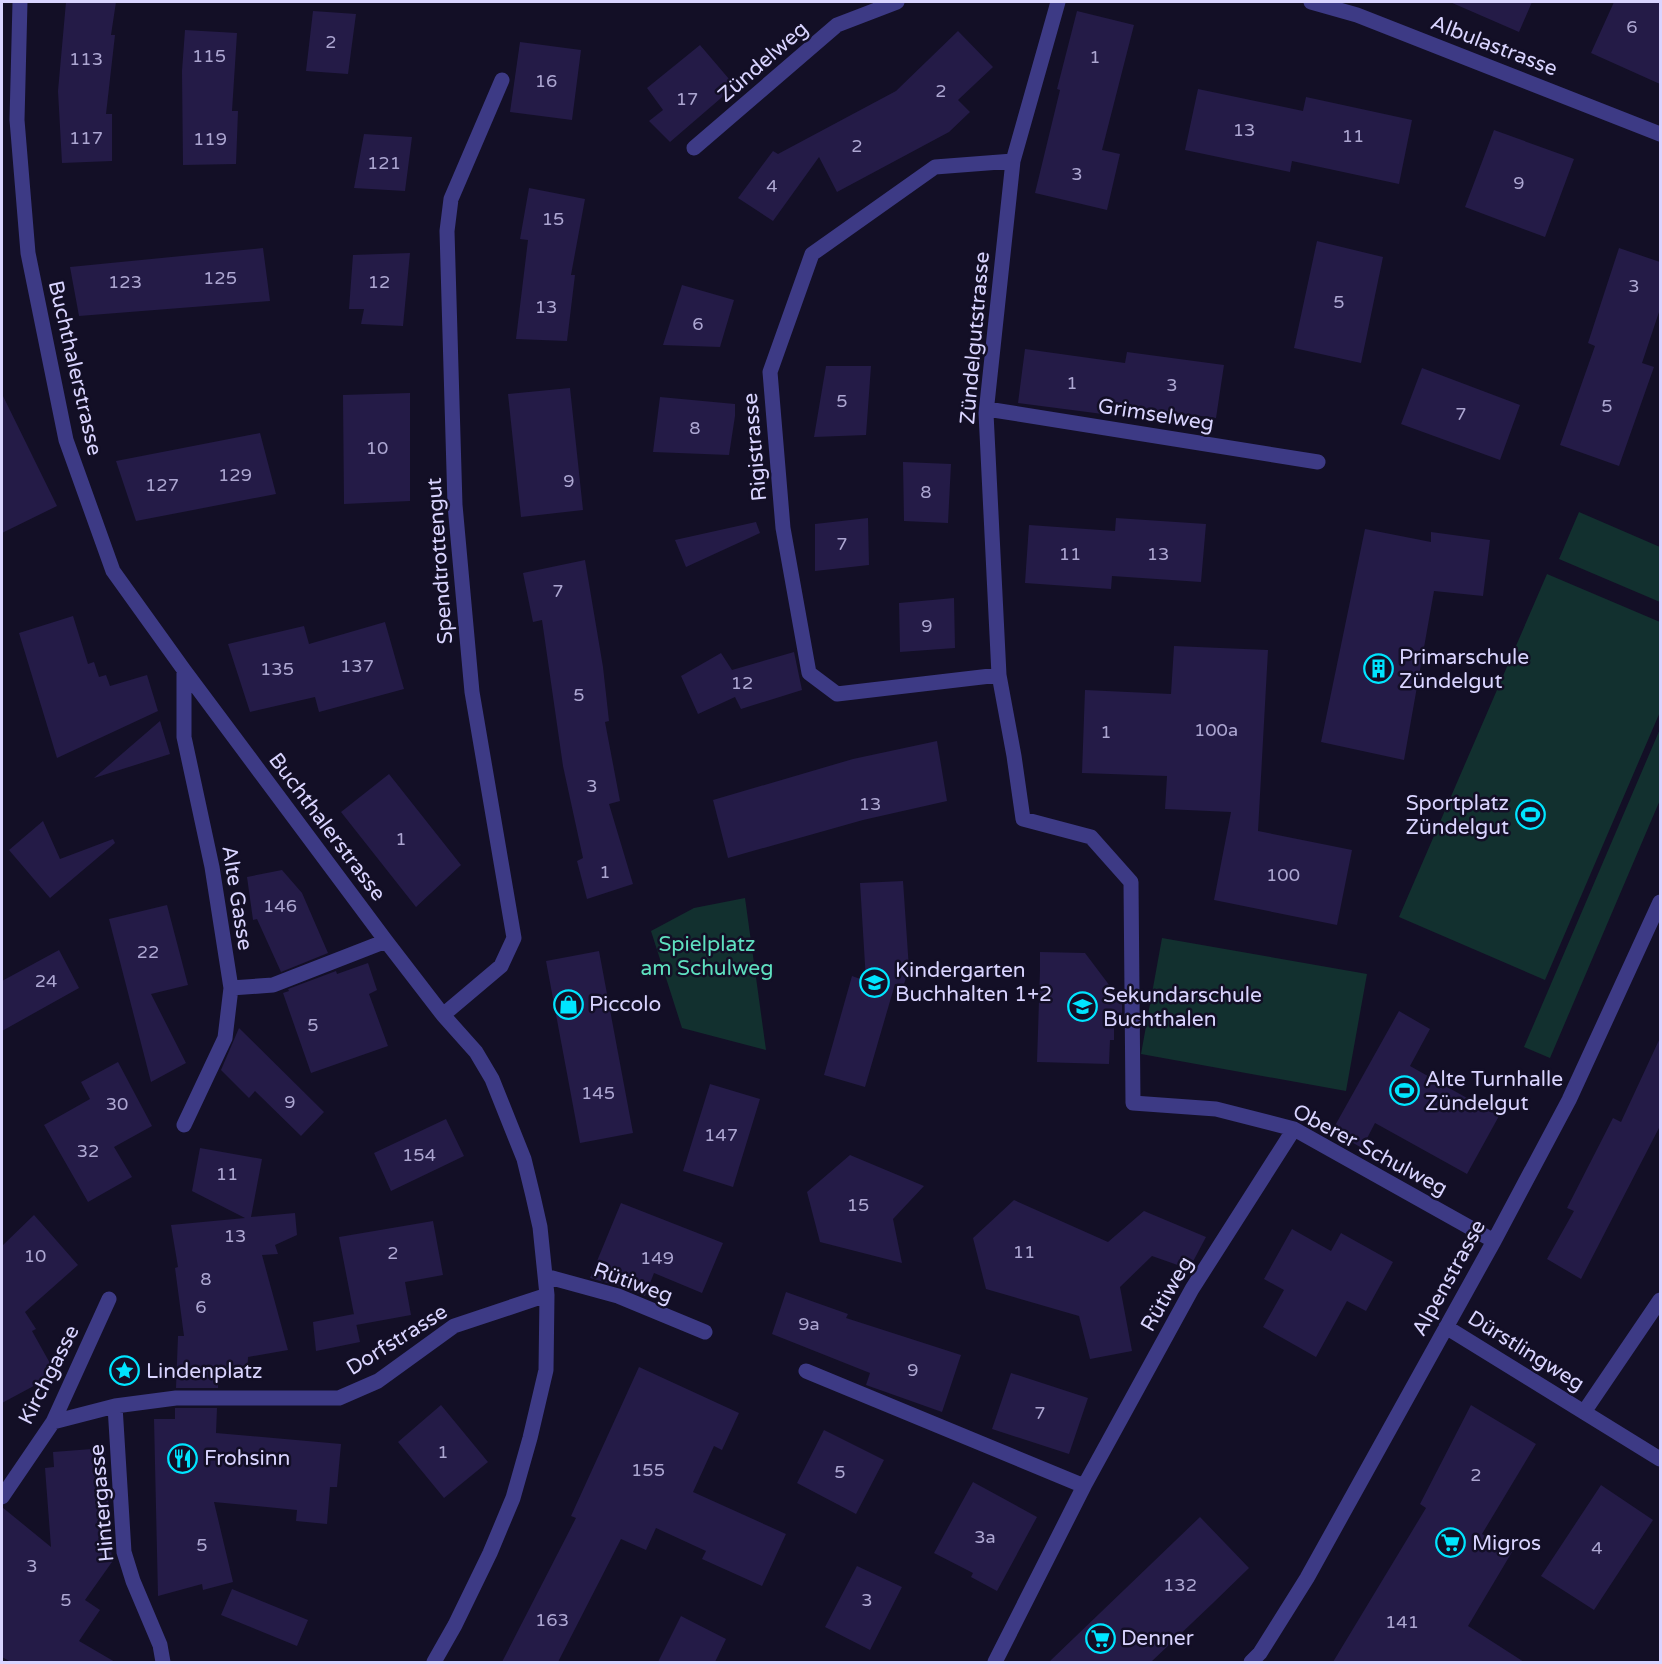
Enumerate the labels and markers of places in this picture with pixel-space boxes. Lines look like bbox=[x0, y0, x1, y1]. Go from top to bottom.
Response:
place label: Primarschule Zündelgut bbox=[1399, 645, 1529, 694]
building icon: Primarschule Zündelgut bbox=[1362, 653, 1394, 685]
place label: Sportplatz Zündelgut bbox=[1406, 791, 1509, 840]
sports icon: Sportplatz Zündelgut bbox=[1514, 799, 1546, 831]
place label: Kindergarten Buchhalten 1+2 bbox=[895, 958, 1052, 1007]
school or university icon: Kindergarten Buchhalten 1+2 bbox=[858, 966, 890, 998]
place label: Sekundarschule Buchthalen bbox=[1103, 983, 1262, 1032]
shop icon: Piccolo bbox=[552, 988, 584, 1020]
school or university icon: Sekundarschule Buchthalen bbox=[1066, 991, 1098, 1023]
place label: Piccolo bbox=[589, 992, 661, 1017]
place label: Alte Turnhalle Zündelgut bbox=[1425, 1067, 1563, 1116]
sports icon: Alte Turnhalle Zündelgut bbox=[1388, 1075, 1420, 1107]
place icon: Lindenplatz bbox=[109, 1355, 141, 1387]
place label: Lindenplatz bbox=[146, 1359, 263, 1384]
restaurant icon: Frohsinn bbox=[167, 1442, 199, 1474]
place label: Frohsinn bbox=[204, 1446, 290, 1471]
supermarket icon: Migros bbox=[1435, 1527, 1467, 1559]
place label: Migros bbox=[1472, 1531, 1541, 1556]
supermarket icon: Denner bbox=[1084, 1622, 1116, 1654]
place label: Denner bbox=[1121, 1626, 1194, 1651]

